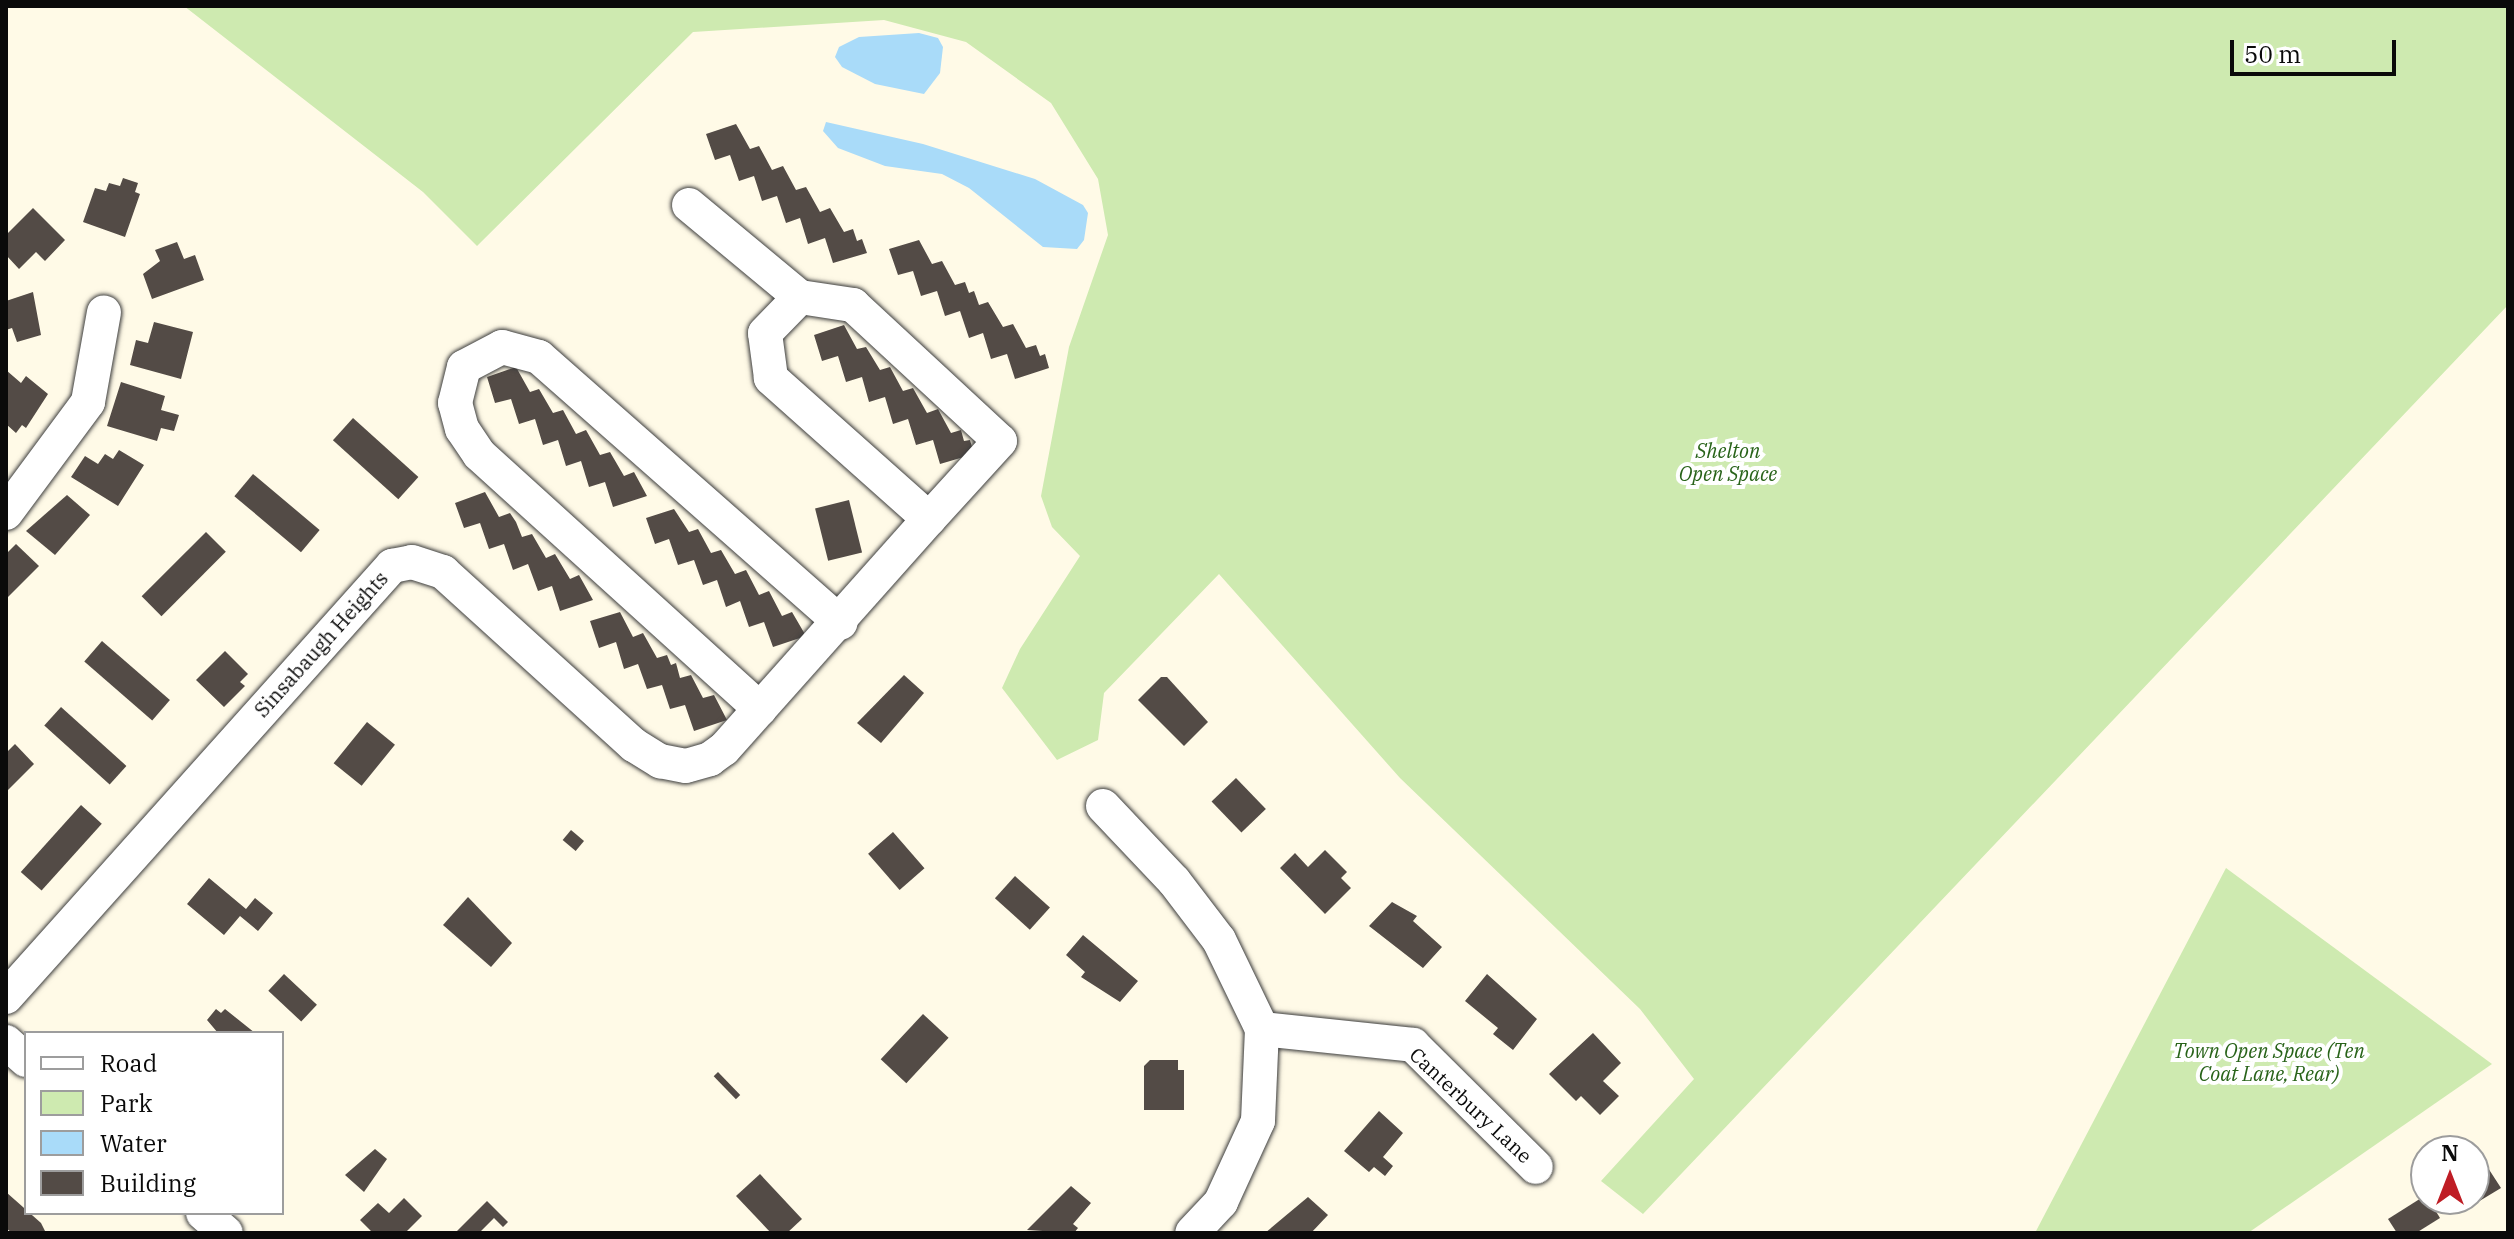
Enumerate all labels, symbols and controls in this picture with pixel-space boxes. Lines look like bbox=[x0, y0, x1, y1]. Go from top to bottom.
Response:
scale bar bbox=[2234, 24, 2400, 74]
text: 50 m bbox=[2244, 38, 2301, 70]
park label: Shelton Open Space bbox=[1679, 438, 1777, 485]
street label: Sinsabaugh Heights bbox=[249, 566, 393, 722]
legend bbox=[24, 1031, 284, 1215]
park label: Town Open Space (Ten Coat Lane, Rear) bbox=[2173, 1039, 2365, 1086]
street label: Canterbury Lane bbox=[1405, 1042, 1537, 1168]
text: Road bbox=[100, 1047, 157, 1079]
text: Park bbox=[100, 1087, 152, 1119]
text: Water bbox=[100, 1127, 167, 1159]
north arrow bbox=[2410, 1135, 2490, 1215]
text: N bbox=[2441, 1138, 2459, 1167]
text: Building bbox=[100, 1167, 196, 1199]

